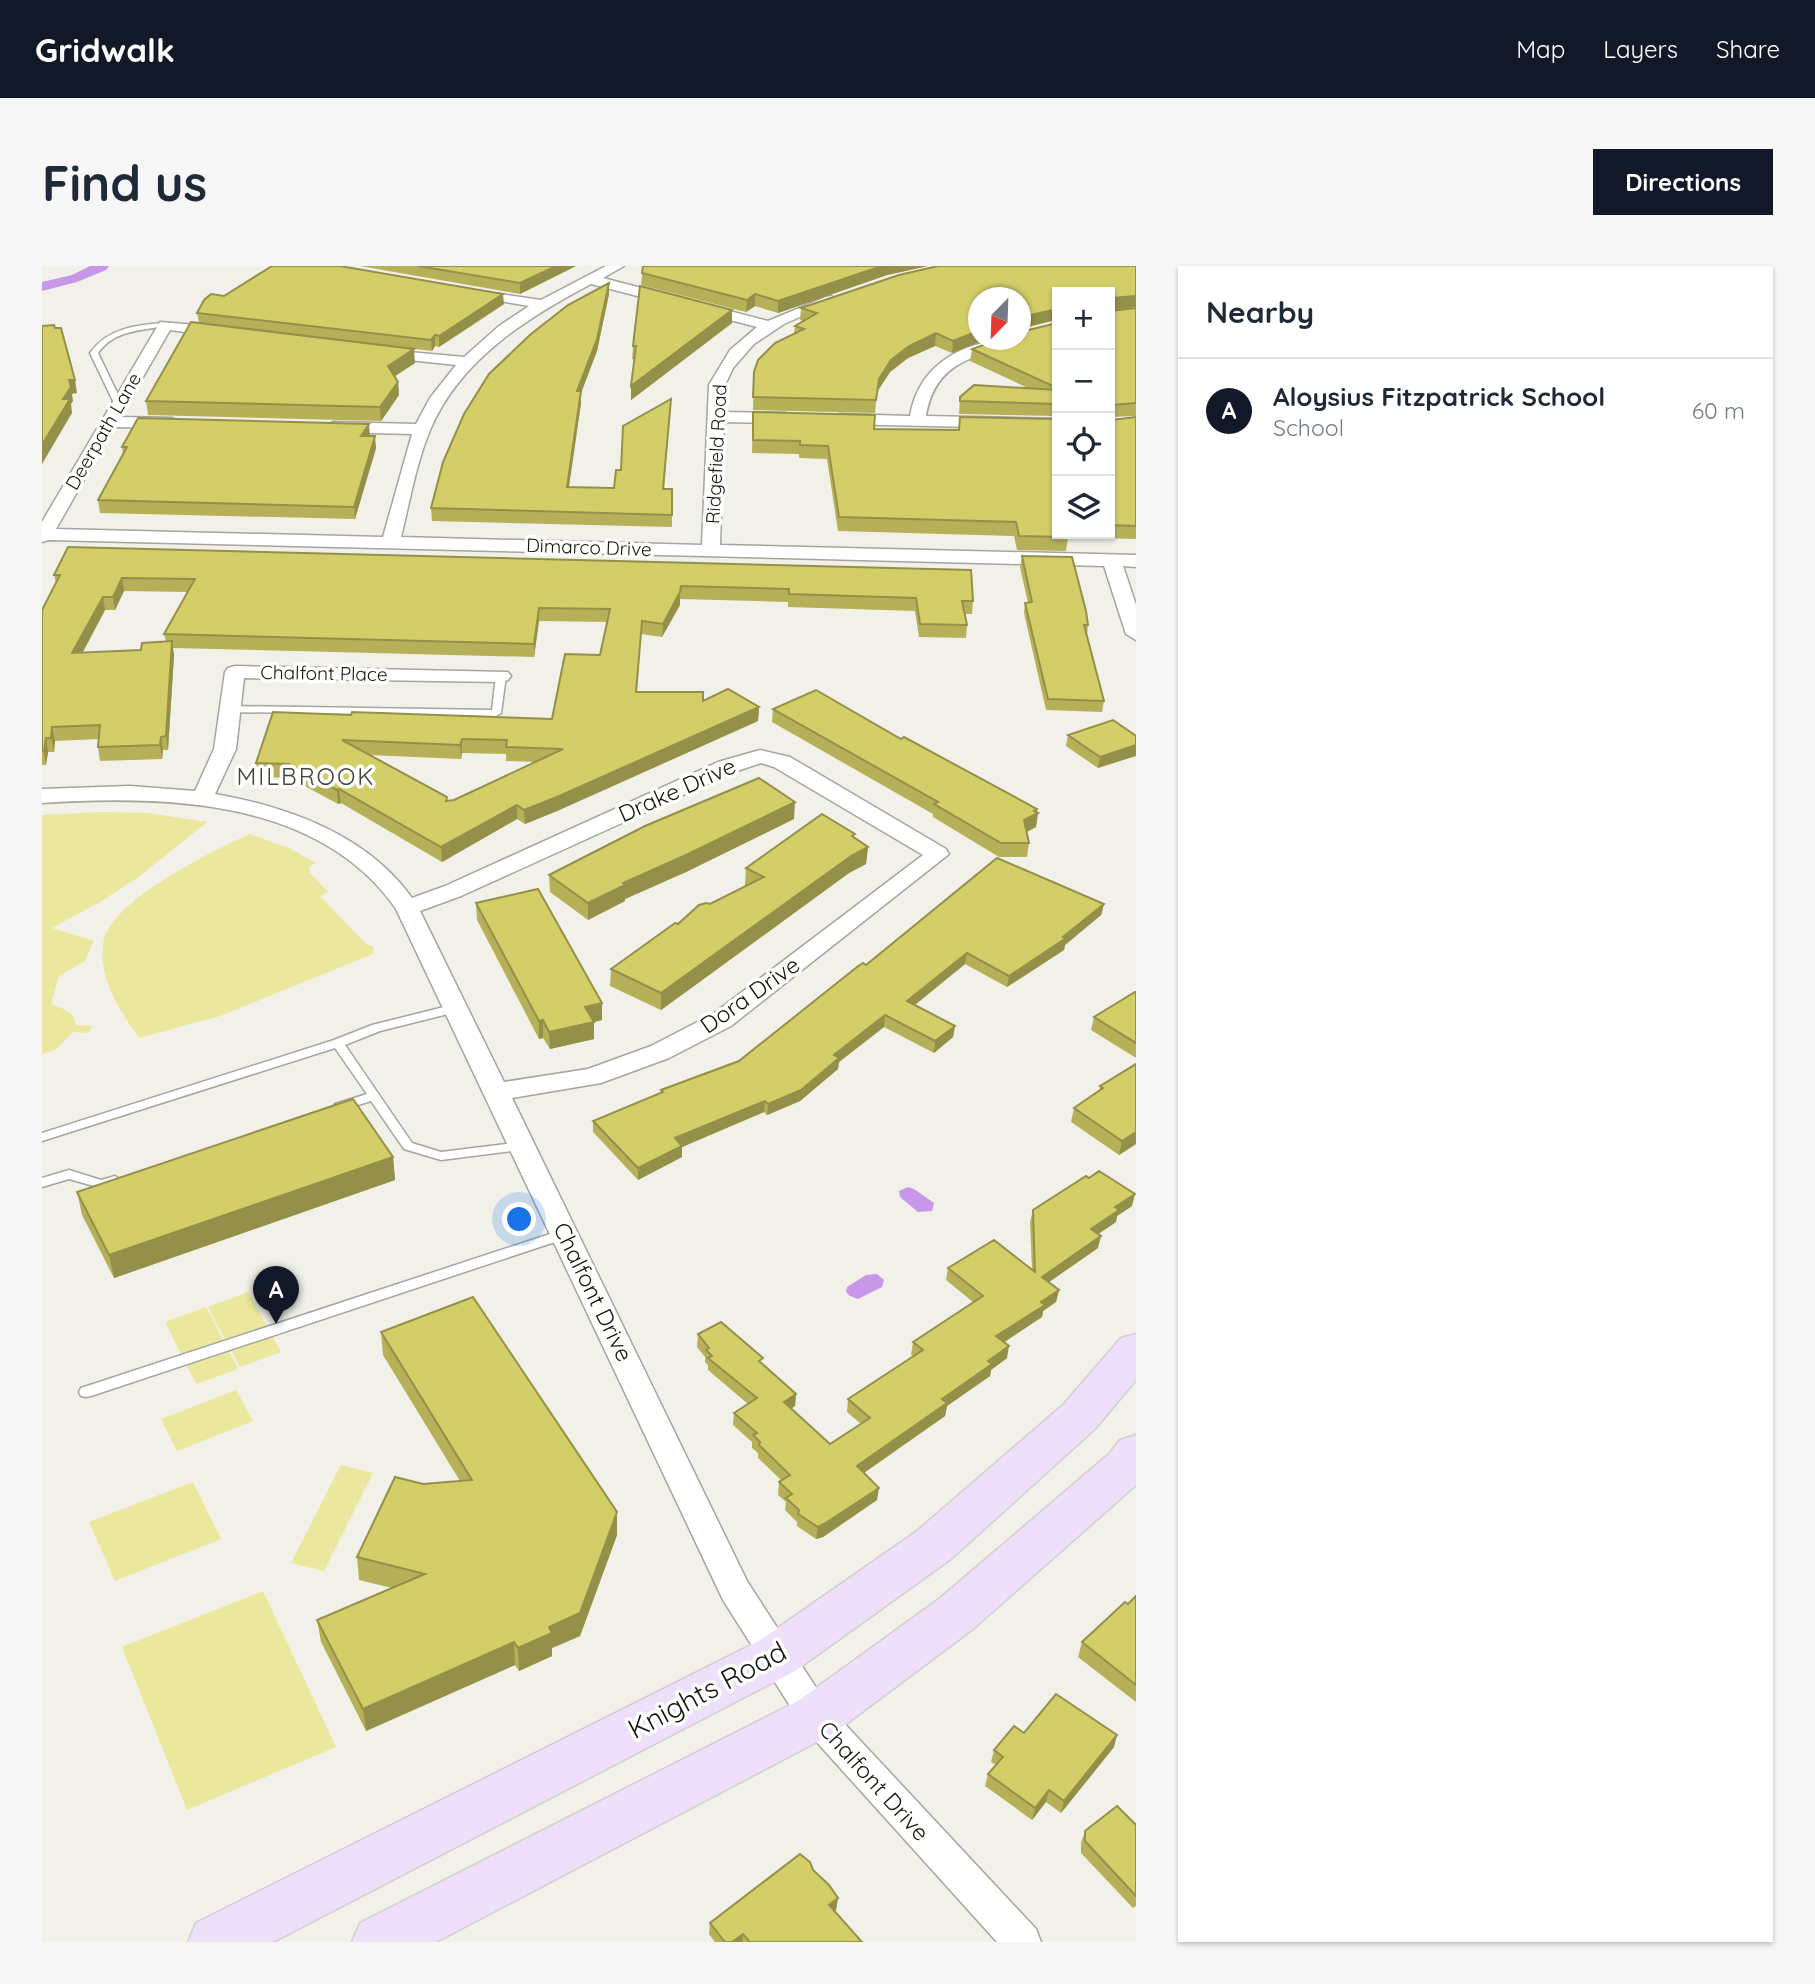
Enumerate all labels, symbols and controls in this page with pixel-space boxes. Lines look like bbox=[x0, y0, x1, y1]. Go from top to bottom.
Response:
text: Gridwalk bbox=[35, 29, 175, 70]
text: Map bbox=[1516, 34, 1565, 64]
text: Layers bbox=[1603, 34, 1678, 64]
text: Share bbox=[1716, 34, 1780, 64]
button: Directions bbox=[1593, 149, 1773, 215]
text: Find us bbox=[42, 152, 207, 213]
north arrow bbox=[968, 287, 1031, 350]
map controls bbox=[1052, 287, 1115, 539]
button: + bbox=[1052, 287, 1115, 350]
text: Nearby bbox=[1206, 293, 1314, 331]
button: − bbox=[1052, 350, 1115, 413]
street label: Deerpath Lane bbox=[60, 368, 146, 494]
text: Aloysius Fitzpatrick School bbox=[1273, 380, 1605, 413]
street label: Ridgefield Road bbox=[700, 383, 732, 525]
text: A bbox=[1222, 396, 1236, 425]
text: 60 m bbox=[1692, 396, 1745, 425]
button: locate bbox=[1052, 413, 1115, 476]
text: School bbox=[1273, 413, 1344, 442]
button: layers bbox=[1052, 476, 1115, 539]
street label: Dimarco Drive bbox=[526, 533, 652, 561]
street label: Chalfont Place bbox=[260, 660, 388, 686]
street label: Drake Drive bbox=[614, 751, 740, 828]
district label: MILBROOK bbox=[236, 761, 376, 791]
street label: Dora Drive bbox=[694, 950, 805, 1039]
your location bbox=[502, 1202, 536, 1236]
street label: Chalfont Drive bbox=[547, 1217, 640, 1366]
pin: A bbox=[253, 1266, 299, 1324]
street label: Knights Road bbox=[621, 1633, 792, 1746]
street label: Chalfont Drive bbox=[813, 1715, 936, 1847]

